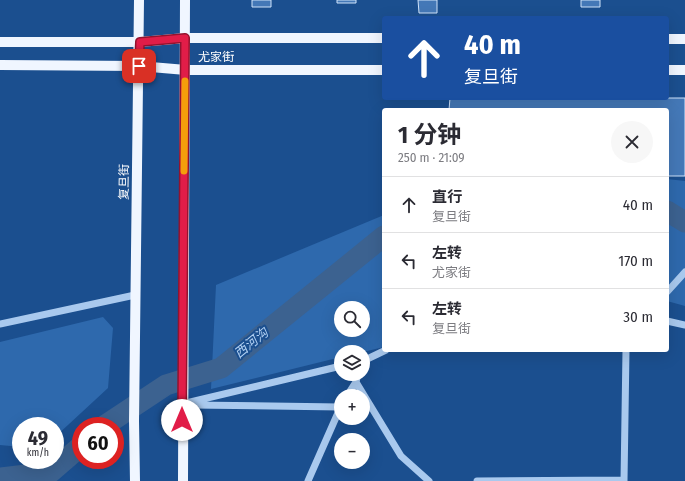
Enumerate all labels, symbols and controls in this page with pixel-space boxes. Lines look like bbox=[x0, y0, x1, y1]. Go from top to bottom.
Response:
text: 40 m bbox=[464, 28, 521, 61]
icon: ahead bbox=[398, 32, 450, 84]
pin bbox=[122, 49, 156, 83]
street label: 尤家街 bbox=[198, 50, 234, 64]
icon: arrive bbox=[128, 55, 150, 77]
text: 复旦街 bbox=[464, 66, 518, 88]
text: 1 分钟 bbox=[398, 121, 461, 149]
button: close bbox=[611, 121, 653, 163]
text: 250 m · 21:09 bbox=[398, 150, 465, 165]
street label: 复旦街 bbox=[117, 164, 131, 200]
text: 直行 bbox=[432, 188, 462, 206]
icon: ahead bbox=[398, 194, 420, 216]
text: 40 m bbox=[623, 196, 653, 214]
text: 复旦街 bbox=[432, 209, 471, 224]
text: 左转 bbox=[432, 244, 462, 262]
icon: left bbox=[398, 250, 420, 272]
text: 170 m bbox=[618, 252, 653, 270]
text: 尤家街 bbox=[432, 265, 471, 280]
text: 左转 bbox=[432, 300, 462, 318]
map controls bbox=[334, 301, 370, 469]
button: search bbox=[334, 301, 370, 337]
icon: left bbox=[398, 306, 420, 328]
text: 30 m bbox=[623, 308, 653, 326]
text: 复旦街 bbox=[432, 321, 471, 336]
water label: 西河沟 bbox=[231, 324, 272, 361]
button: layers bbox=[334, 345, 370, 381]
button: + bbox=[334, 389, 370, 425]
position arrow bbox=[161, 399, 203, 441]
speed limit sign: 60 bbox=[72, 417, 124, 469]
text: 49 bbox=[28, 426, 48, 450]
button: − bbox=[334, 433, 370, 469]
text: km/h bbox=[27, 447, 49, 459]

